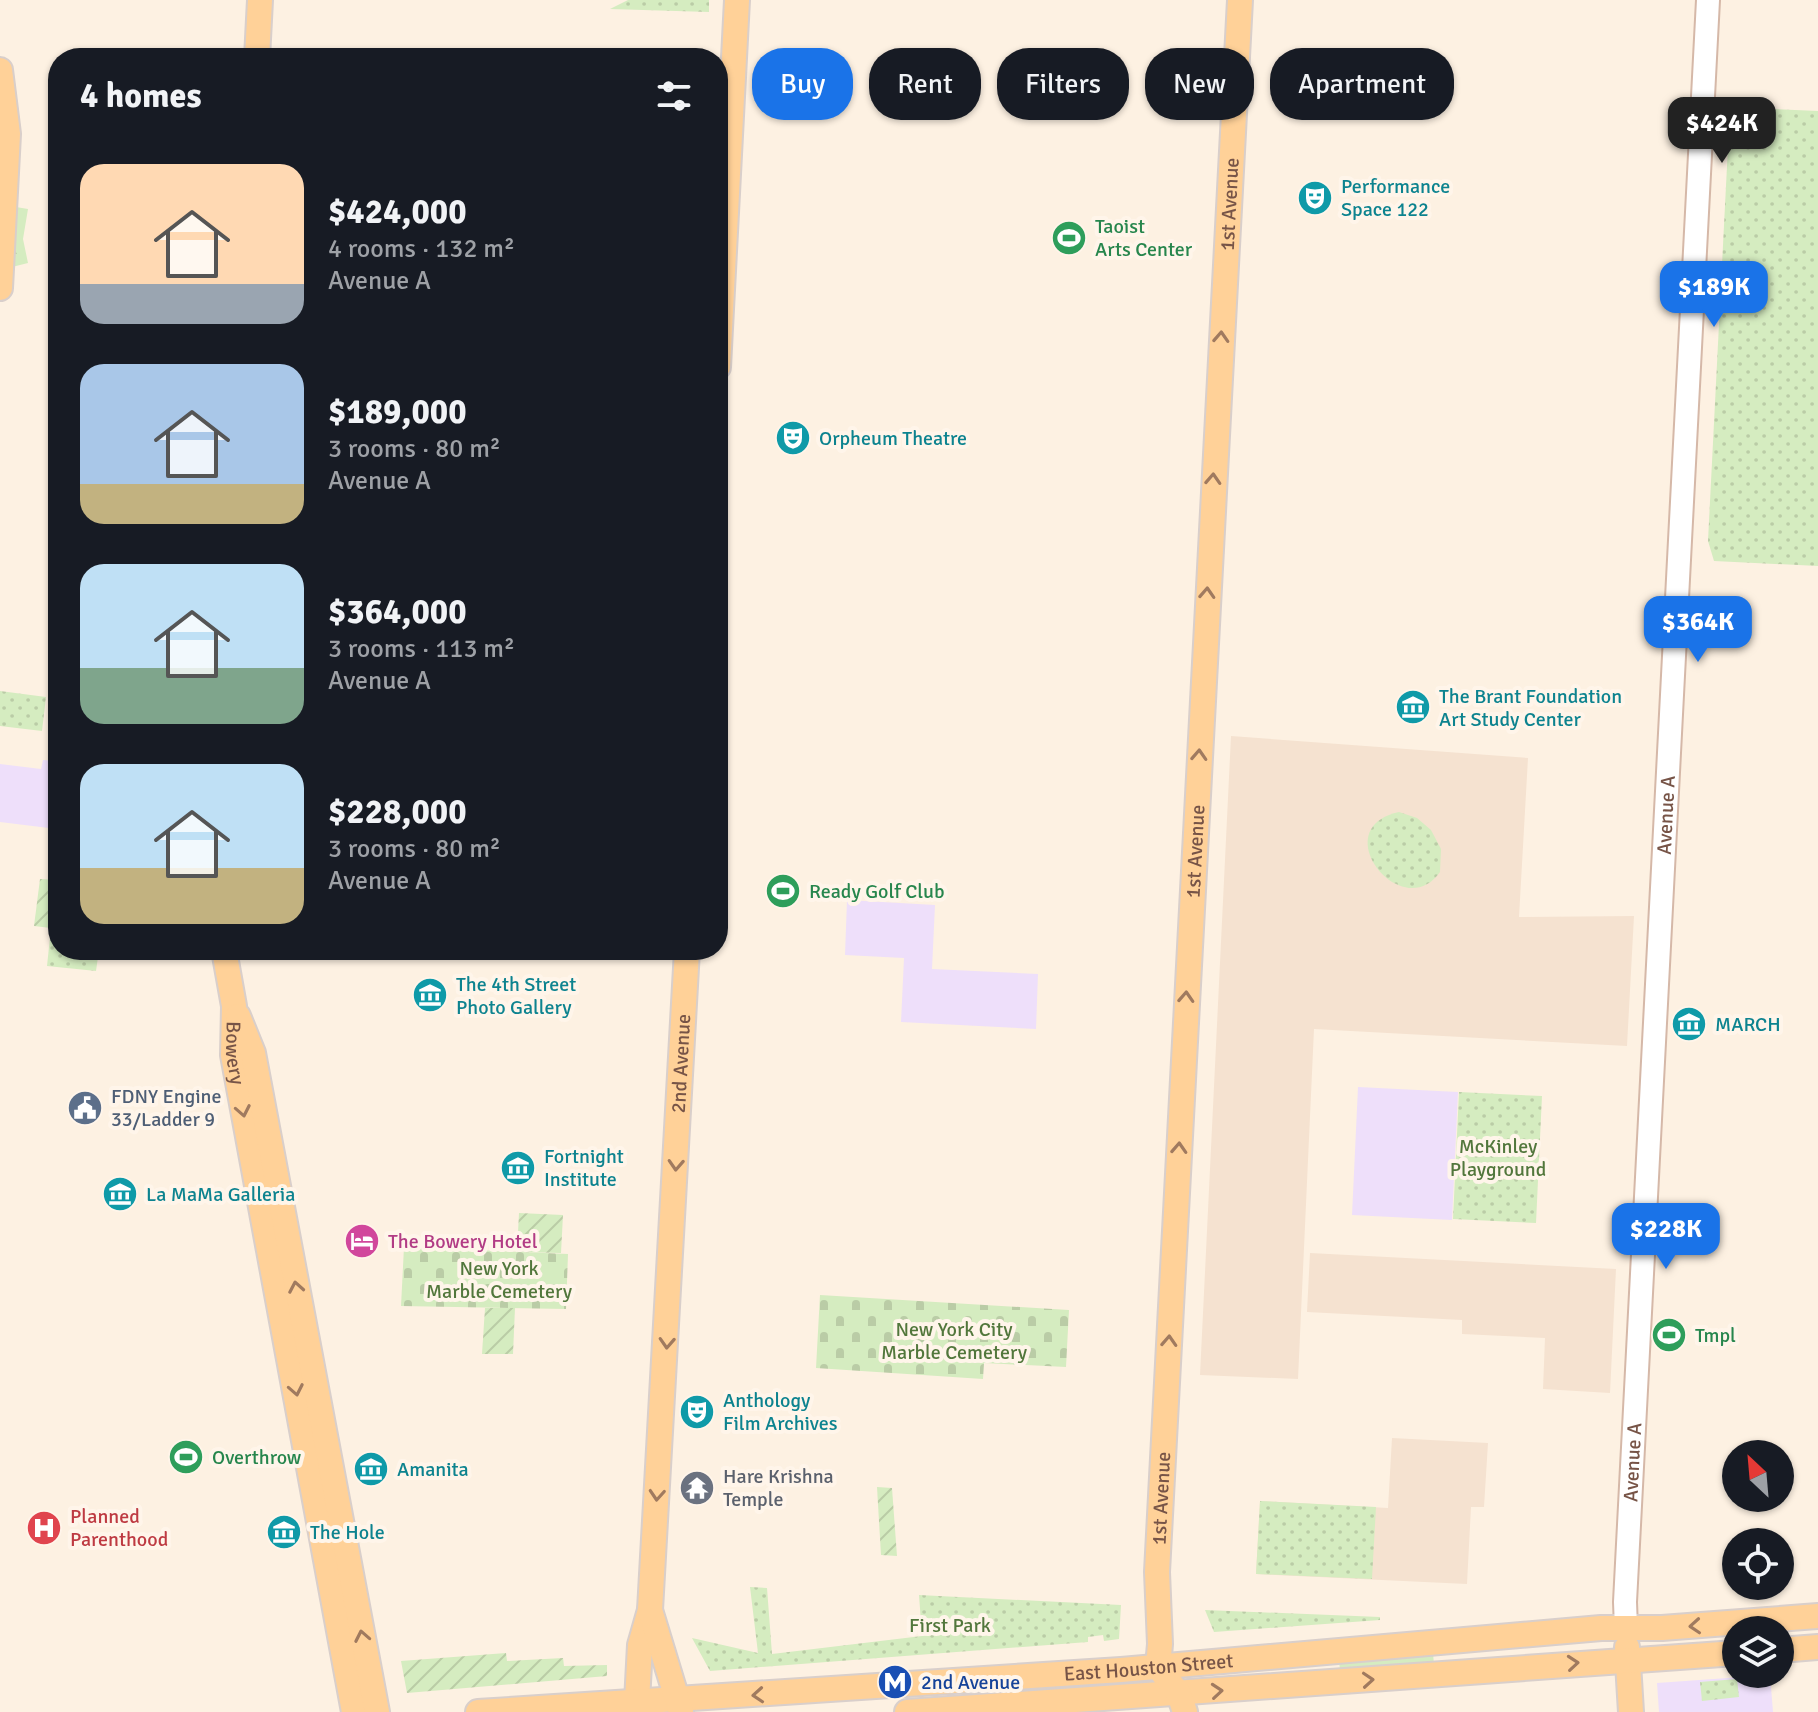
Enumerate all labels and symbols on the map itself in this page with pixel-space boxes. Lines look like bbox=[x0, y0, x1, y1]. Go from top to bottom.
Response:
pin: $424K bbox=[1666, 97, 1778, 165]
street label: 1st Avenue bbox=[1215, 157, 1245, 252]
place label: Performance Space 122 bbox=[1341, 174, 1450, 222]
theatre icon: Performance Space 122 bbox=[1296, 179, 1334, 217]
place label: Taoist Arts Center bbox=[1095, 214, 1193, 262]
sports icon: Taoist Arts Center bbox=[1050, 219, 1088, 257]
pin: $189K bbox=[1658, 261, 1770, 329]
one-way arrow bbox=[1212, 330, 1229, 343]
theatre icon: Orpheum Theatre bbox=[774, 419, 812, 457]
place label: Orpheum Theatre bbox=[819, 426, 967, 451]
one-way arrow bbox=[1205, 472, 1222, 485]
one-way arrow bbox=[1199, 586, 1216, 599]
pin: $364K bbox=[1642, 596, 1754, 664]
place label: The Brant Foundation Art Study Center bbox=[1439, 684, 1622, 732]
museum icon: The Brant Foundation Art Study Center bbox=[1394, 688, 1432, 726]
one-way arrow bbox=[1190, 748, 1207, 761]
street label: Avenue A bbox=[1652, 775, 1681, 855]
street label: 1st Avenue bbox=[1181, 804, 1210, 899]
sports icon: Ready Golf Club bbox=[764, 872, 802, 910]
place label: Ready Golf Club bbox=[809, 879, 944, 904]
place label: The 4th Street Photo Gallery bbox=[456, 972, 576, 1020]
museum icon: The 4th Street Photo Gallery bbox=[411, 976, 449, 1014]
one-way arrow bbox=[1178, 990, 1195, 1003]
museum icon: MARCH bbox=[1670, 1005, 1708, 1043]
place label: MARCH bbox=[1715, 1012, 1781, 1037]
street label: 2nd Avenue bbox=[666, 1013, 696, 1114]
street label: Bowery bbox=[220, 1021, 250, 1087]
place label: FDNY Engine 33/Ladder 9 bbox=[111, 1084, 222, 1132]
public building icon: FDNY Engine 33/Ladder 9 bbox=[66, 1089, 104, 1127]
one-way arrow bbox=[234, 1105, 251, 1118]
park label: McKinley Playground bbox=[1450, 1134, 1546, 1182]
one-way arrow bbox=[1170, 1141, 1187, 1153]
place label: Fortnight Institute bbox=[544, 1144, 624, 1192]
museum icon: Fortnight Institute bbox=[499, 1149, 537, 1187]
one-way arrow bbox=[668, 1159, 685, 1172]
museum icon: La MaMa Galleria bbox=[101, 1175, 139, 1213]
place label: La MaMa Galleria bbox=[146, 1182, 295, 1207]
pin: $228K bbox=[1610, 1203, 1722, 1271]
hotel icon: The Bowery Hotel bbox=[343, 1222, 381, 1260]
place label: The Bowery Hotel bbox=[388, 1229, 538, 1254]
park label: New York Marble Cemetery bbox=[426, 1256, 573, 1304]
one-way arrow bbox=[289, 1280, 306, 1294]
sports icon: Tmpl bbox=[1650, 1316, 1688, 1354]
park label: New York City Marble Cemetery bbox=[881, 1317, 1028, 1365]
place label: Tmpl bbox=[1695, 1323, 1736, 1348]
one-way arrow bbox=[1160, 1334, 1177, 1347]
one-way arrow bbox=[658, 1337, 675, 1350]
one-way arrow bbox=[287, 1383, 304, 1396]
place label: Anthology Film Archives bbox=[723, 1388, 838, 1436]
theatre icon: Anthology Film Archives bbox=[678, 1393, 716, 1431]
street label: Avenue A bbox=[1618, 1422, 1647, 1502]
sports icon: Overthrow bbox=[167, 1438, 205, 1476]
north arrow bbox=[1722, 1440, 1794, 1512]
place label: Overthrow bbox=[212, 1445, 302, 1470]
museum icon: Amanita bbox=[352, 1450, 390, 1488]
street label: 1st Avenue bbox=[1146, 1451, 1176, 1546]
place label: Amanita bbox=[397, 1457, 469, 1482]
place label: Hare Krishna Temple bbox=[723, 1464, 834, 1512]
temple icon: Hare Krishna Temple bbox=[678, 1469, 716, 1507]
one-way arrow bbox=[649, 1489, 666, 1502]
place label: Planned Parenthood bbox=[70, 1504, 168, 1552]
hospital icon: Planned Parenthood bbox=[25, 1509, 63, 1547]
museum icon: The Hole bbox=[265, 1513, 303, 1551]
place label: The Hole bbox=[310, 1520, 385, 1545]
park label: First Park bbox=[909, 1613, 991, 1638]
one-way arrow bbox=[1688, 1617, 1701, 1634]
one-way arrow bbox=[355, 1629, 372, 1642]
street label: East Houston Street bbox=[1063, 1648, 1234, 1687]
one-way arrow bbox=[1567, 1655, 1580, 1672]
metro station icon: 2nd Avenue bbox=[876, 1663, 914, 1701]
place label: 2nd Avenue bbox=[921, 1670, 1020, 1695]
one-way arrow bbox=[1362, 1672, 1375, 1689]
one-way arrow bbox=[1211, 1683, 1224, 1700]
one-way arrow bbox=[751, 1686, 764, 1703]

